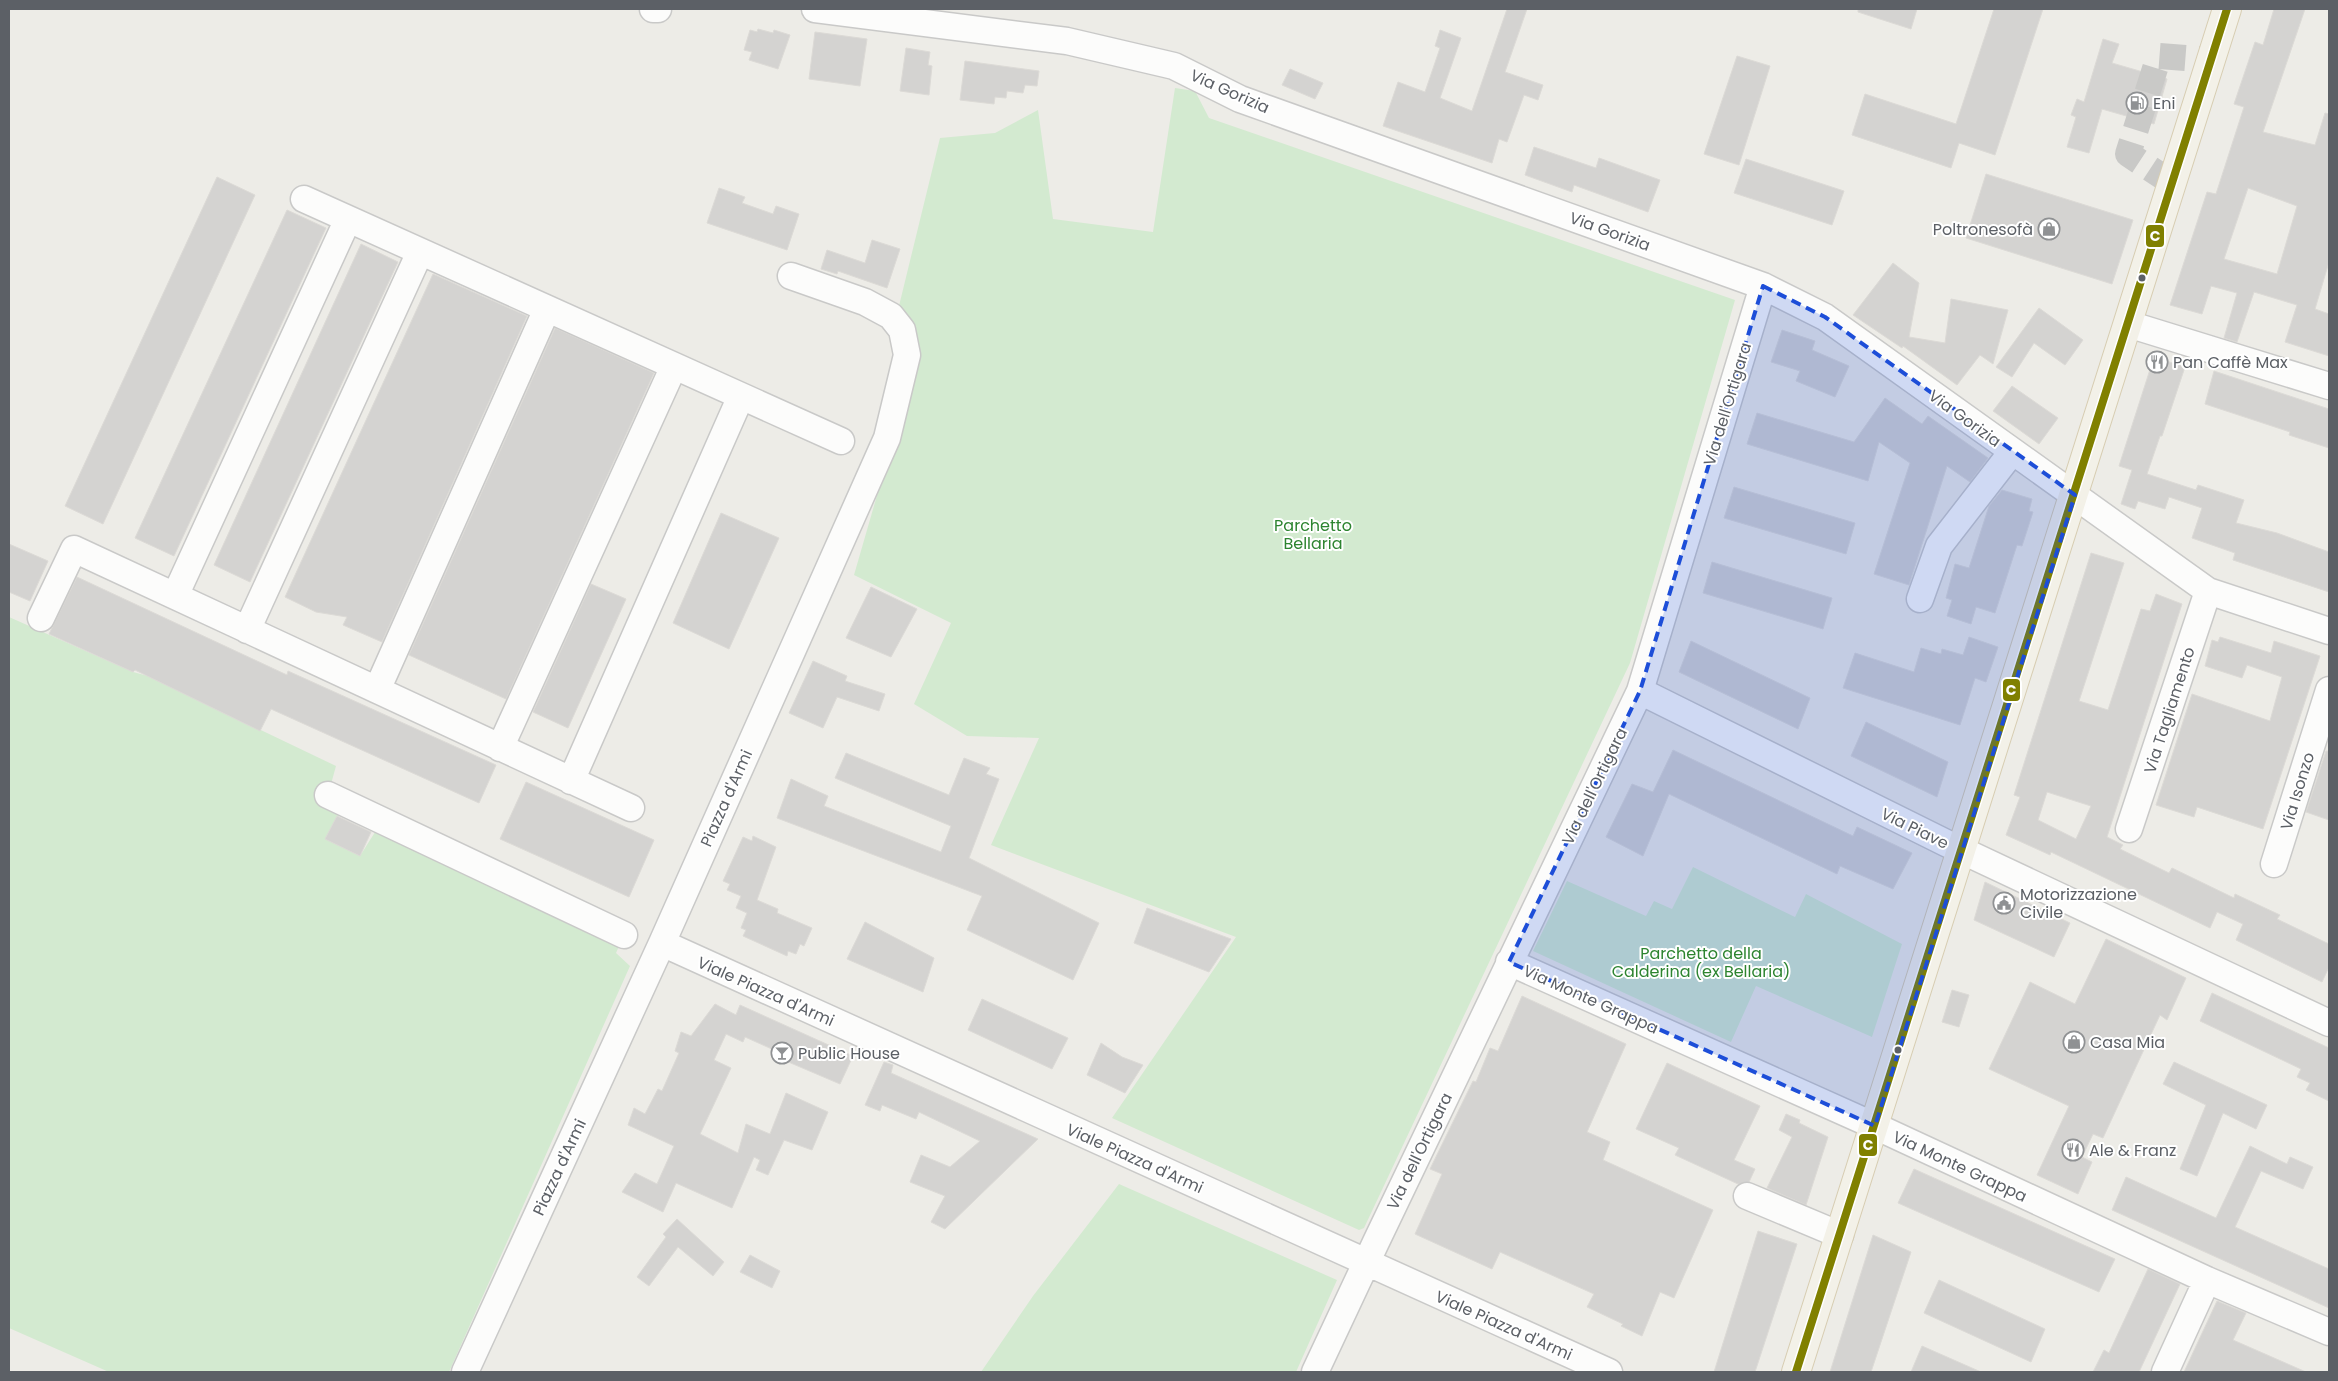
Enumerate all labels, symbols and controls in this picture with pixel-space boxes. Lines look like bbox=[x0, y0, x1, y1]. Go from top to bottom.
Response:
street label: Via Gorizia bbox=[1187, 64, 1273, 119]
fuel station icon: Eni bbox=[2125, 91, 2149, 115]
place label: Eni bbox=[2153, 92, 2175, 115]
street label: Via Gorizia bbox=[1566, 206, 1653, 257]
shop icon: Poltronesofà bbox=[2037, 217, 2061, 241]
place label: Poltronesofà bbox=[1933, 218, 2033, 241]
line badge: C bbox=[2145, 224, 2165, 248]
text: C bbox=[2150, 226, 2161, 246]
unlabelled marker bbox=[2137, 273, 2147, 283]
street label: Via dell'Ortigara bbox=[1698, 340, 1757, 469]
restaurant icon: Pan Caffè Max bbox=[2145, 350, 2169, 374]
place label: Pan Caffè Max bbox=[2173, 351, 2288, 374]
street label: Via Gorizia bbox=[1924, 384, 2006, 453]
park label: Parchetto Bellaria bbox=[1274, 514, 1352, 555]
street label: Via Tagliamento bbox=[2138, 644, 2201, 776]
line badge: C bbox=[2002, 678, 2021, 702]
text: C bbox=[2006, 680, 2017, 700]
street label: Via dell'Ortigara bbox=[1556, 724, 1633, 849]
street label: Piazza d'Armi bbox=[695, 746, 758, 850]
street label: Via Isonzo bbox=[2275, 749, 2320, 833]
street label: Via Piave bbox=[1877, 802, 1953, 855]
place label: Motorizzazione Civile bbox=[2020, 883, 2137, 924]
public building icon: Motorizzazione Civile bbox=[1992, 891, 2016, 915]
park label: Parchetto della Calderina (ex Bellaria) bbox=[1612, 942, 1790, 983]
street label: Viale Piazza d'Armi bbox=[694, 951, 838, 1032]
street label: Via Monte Grappa bbox=[1520, 959, 1662, 1040]
shop icon: Casa Mia bbox=[2062, 1030, 2086, 1054]
place label: Casa Mia bbox=[2090, 1031, 2165, 1054]
bar icon: Public House bbox=[770, 1041, 794, 1065]
place label: Public House bbox=[798, 1042, 900, 1065]
unlabelled marker bbox=[1893, 1045, 1903, 1055]
street label: Via dell'Ortigara bbox=[1381, 1089, 1458, 1214]
street label: Piazza d'Armi bbox=[527, 1115, 592, 1219]
street label: Viale Piazza d'Armi bbox=[1063, 1118, 1207, 1199]
street label: Via Monte Grappa bbox=[1889, 1125, 2031, 1208]
line badge: C bbox=[1858, 1133, 1878, 1157]
text: C bbox=[1863, 1135, 1874, 1155]
restaurant icon: Ale & Franz bbox=[2061, 1138, 2085, 1162]
place label: Ale & Franz bbox=[2089, 1139, 2176, 1162]
street label: Viale Piazza d'Armi bbox=[1432, 1285, 1576, 1366]

